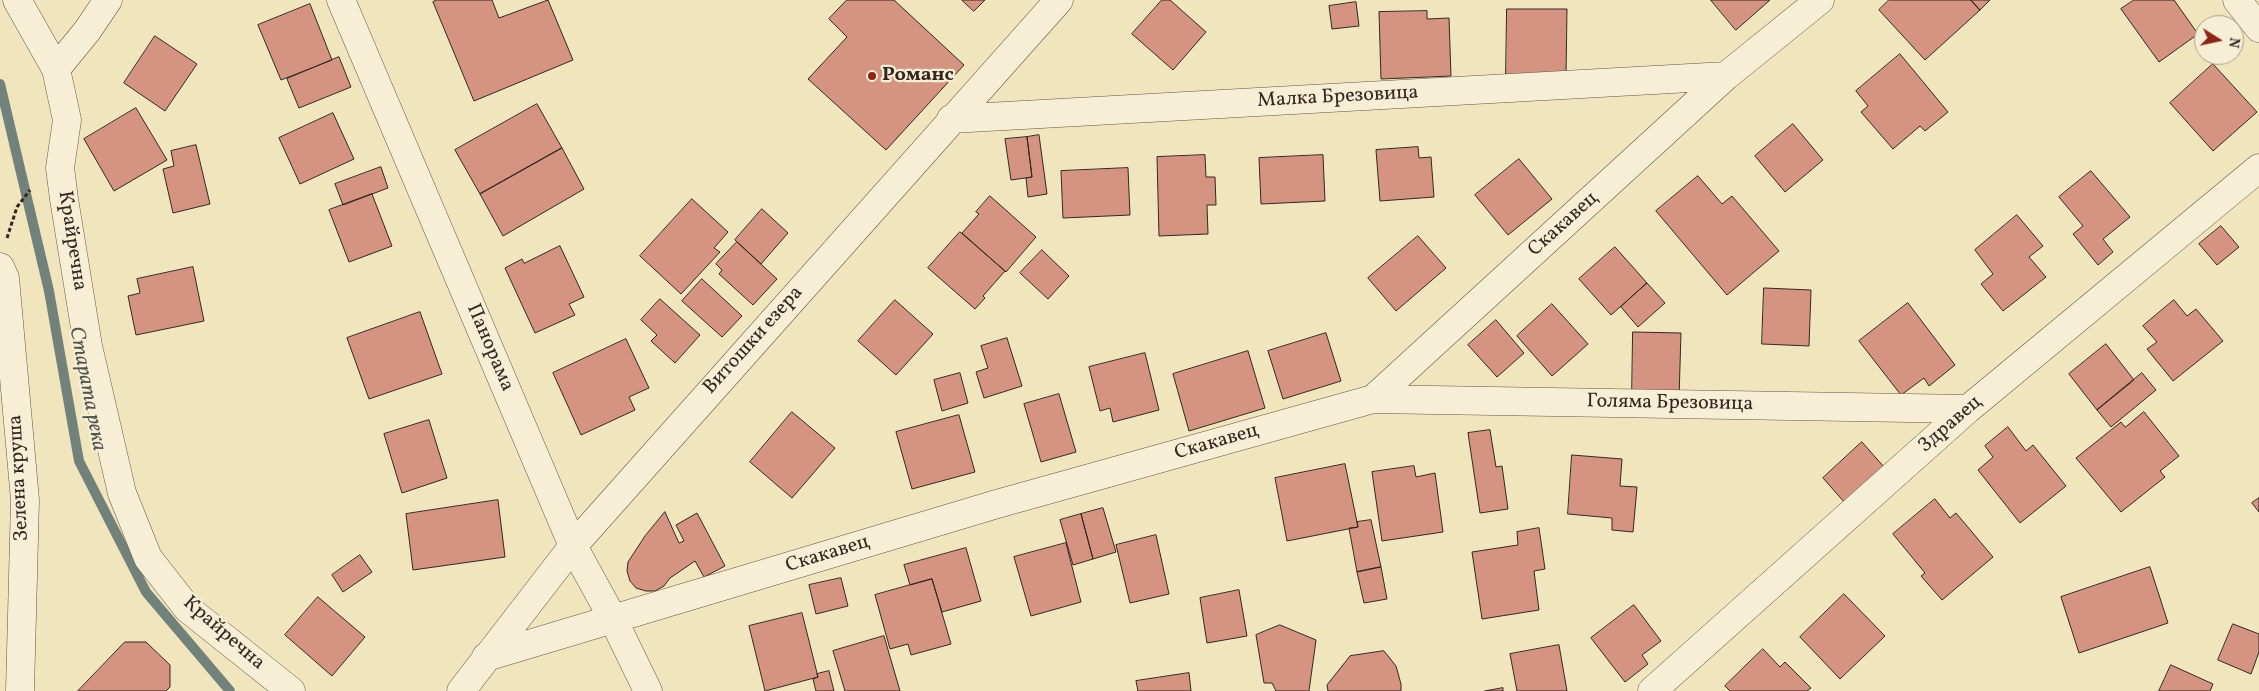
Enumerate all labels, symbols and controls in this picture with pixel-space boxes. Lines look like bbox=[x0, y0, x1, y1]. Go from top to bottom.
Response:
north arrow bbox=[2194, 15, 2244, 65]
text: N bbox=[2223, 36, 2244, 49]
place label: Романс bbox=[882, 64, 954, 88]
marker: Романс bbox=[866, 70, 878, 82]
street label: Малка Брезовица bbox=[1257, 82, 1419, 114]
street label: Скакавец bbox=[1524, 187, 1604, 263]
street label: Крайречна bbox=[51, 189, 91, 293]
street label: Витошки езера bbox=[699, 282, 809, 400]
street label: Панорама bbox=[460, 301, 518, 395]
water label: Старата река bbox=[62, 325, 110, 453]
street label: Голяма Брезовица bbox=[1586, 391, 1754, 417]
street label: Здравец bbox=[1914, 391, 1988, 459]
street label: Зелена круша bbox=[5, 414, 35, 542]
street label: Скакавец bbox=[1172, 420, 1262, 466]
street label: Скакавец bbox=[783, 531, 873, 579]
street label: Крайречна bbox=[177, 592, 269, 676]

